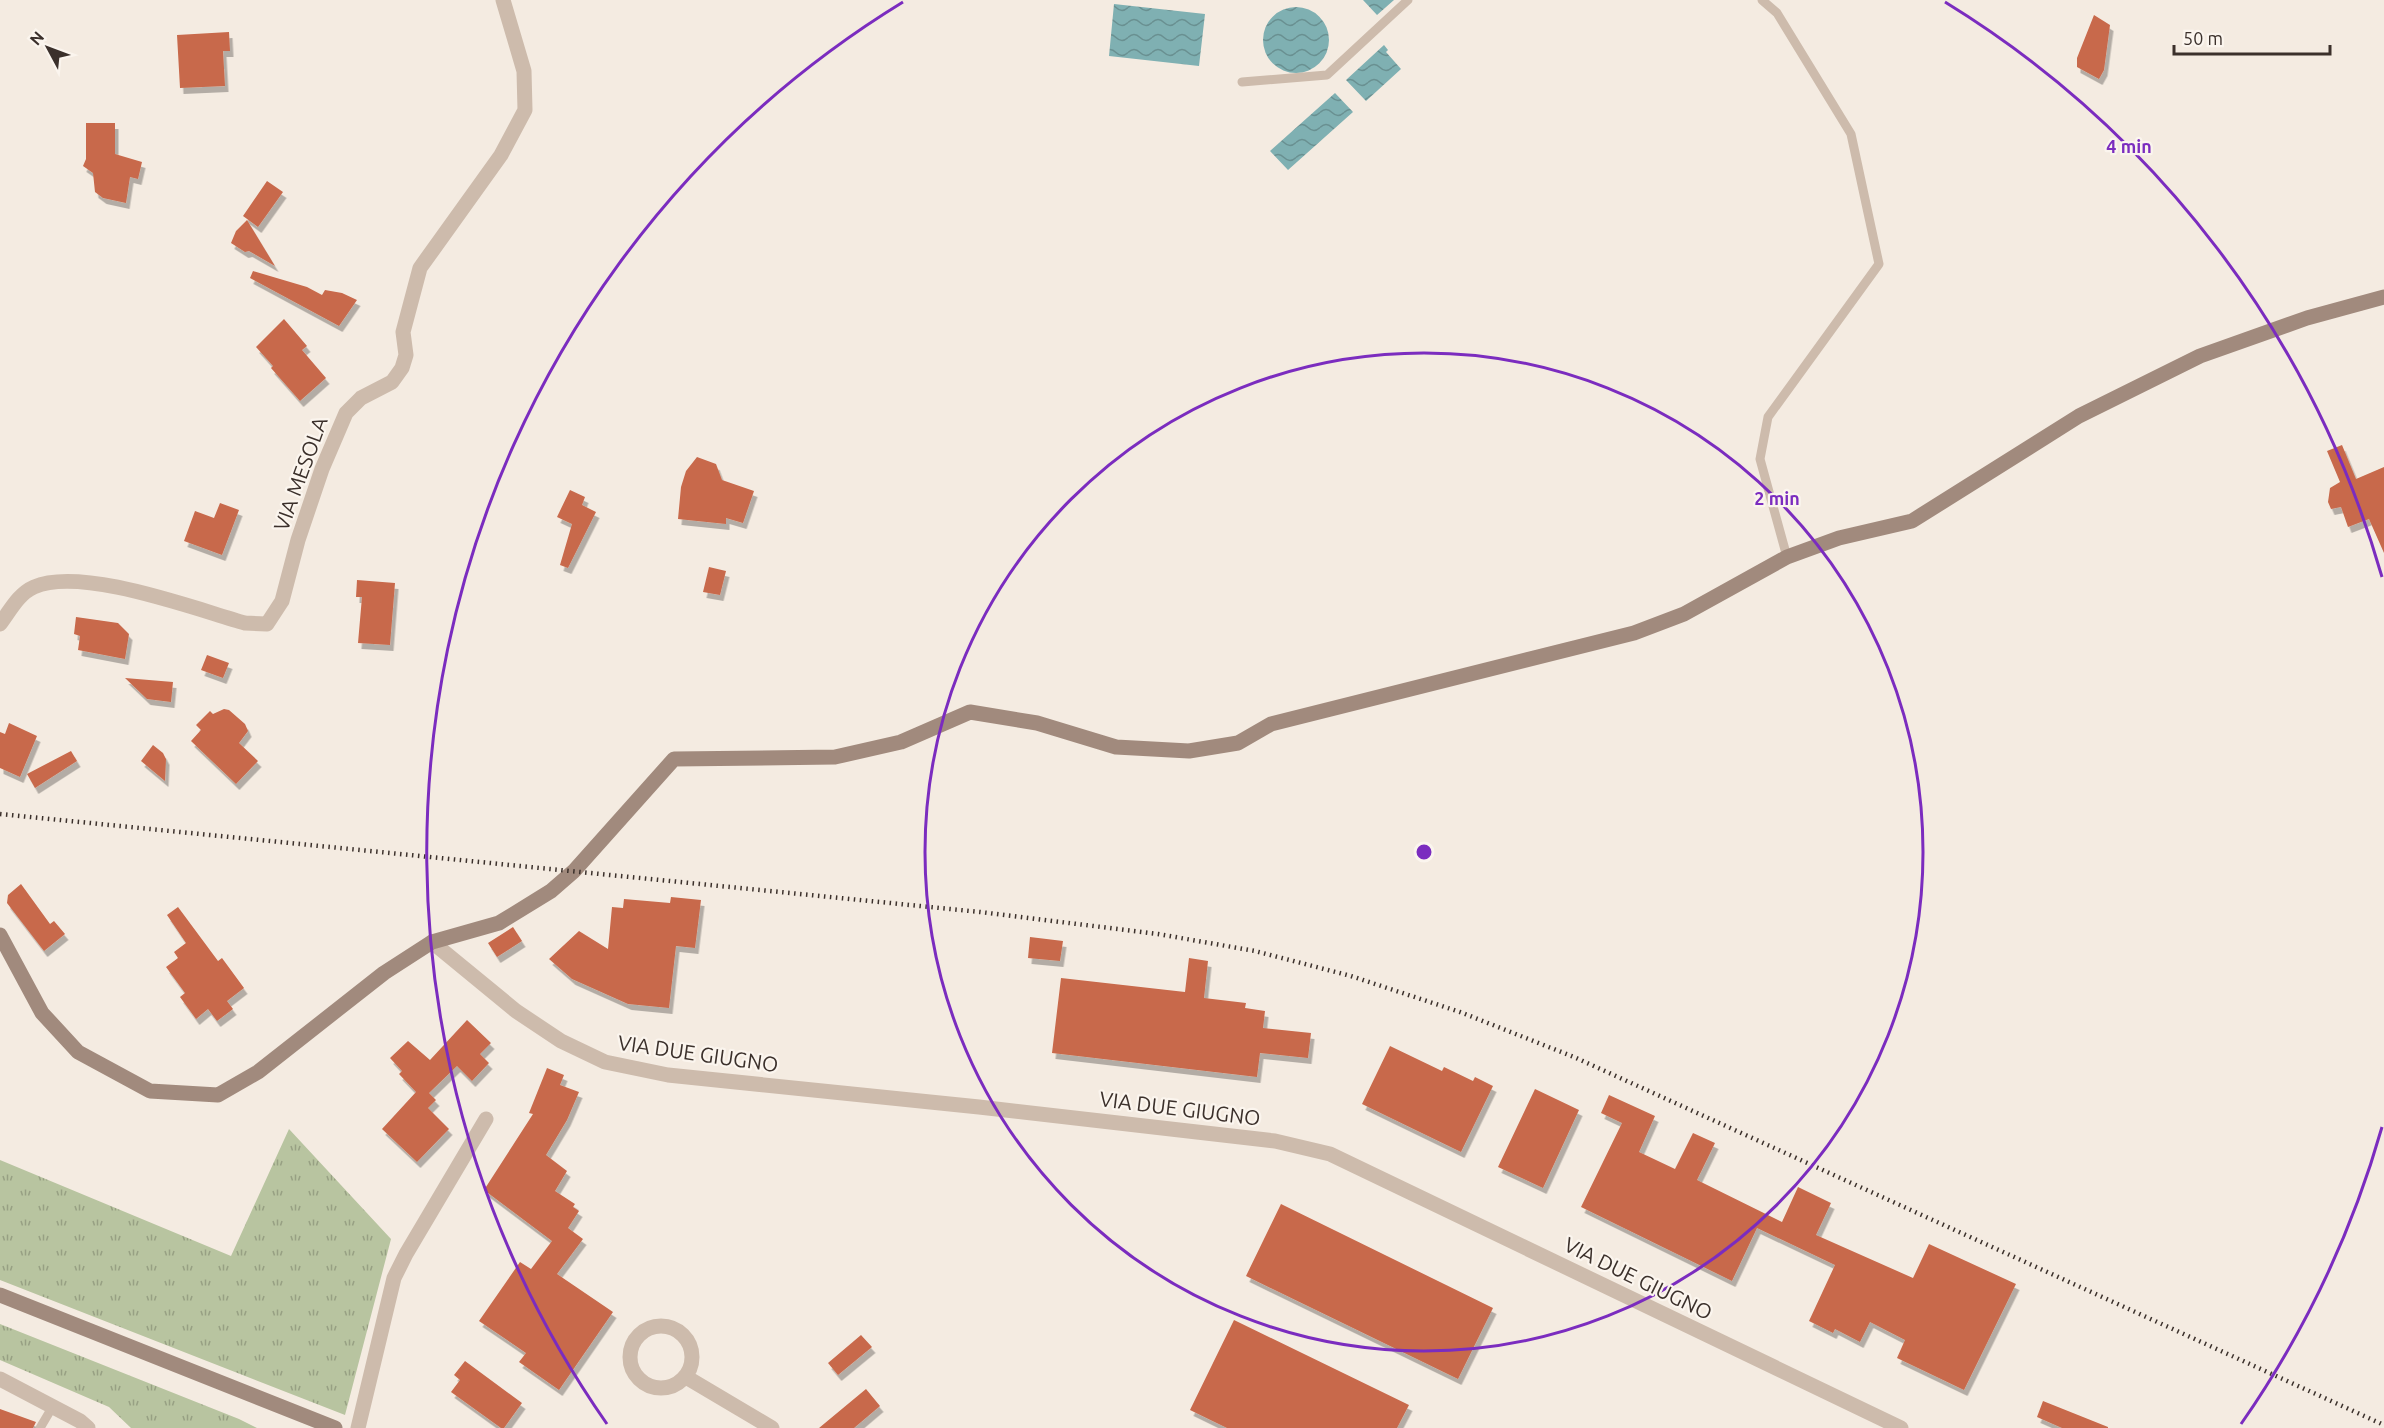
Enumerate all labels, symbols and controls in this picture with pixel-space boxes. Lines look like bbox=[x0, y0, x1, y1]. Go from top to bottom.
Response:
north arrow bbox=[18, 18, 78, 78]
scale bar bbox=[2174, 18, 2330, 56]
text: N bbox=[26, 28, 47, 49]
text: 50 m bbox=[2183, 28, 2223, 48]
text: 4 min bbox=[2106, 136, 2152, 156]
street label: VIA MESOLA bbox=[268, 413, 332, 534]
text: 2 min bbox=[1754, 488, 1800, 508]
centre of rings bbox=[1414, 842, 1434, 862]
street label: VIA DUE GIUGNO bbox=[616, 1030, 780, 1076]
street label: VIA DUE GIUGNO bbox=[1098, 1086, 1262, 1130]
street label: VIA DUE GIUGNO bbox=[1560, 1232, 1716, 1324]

